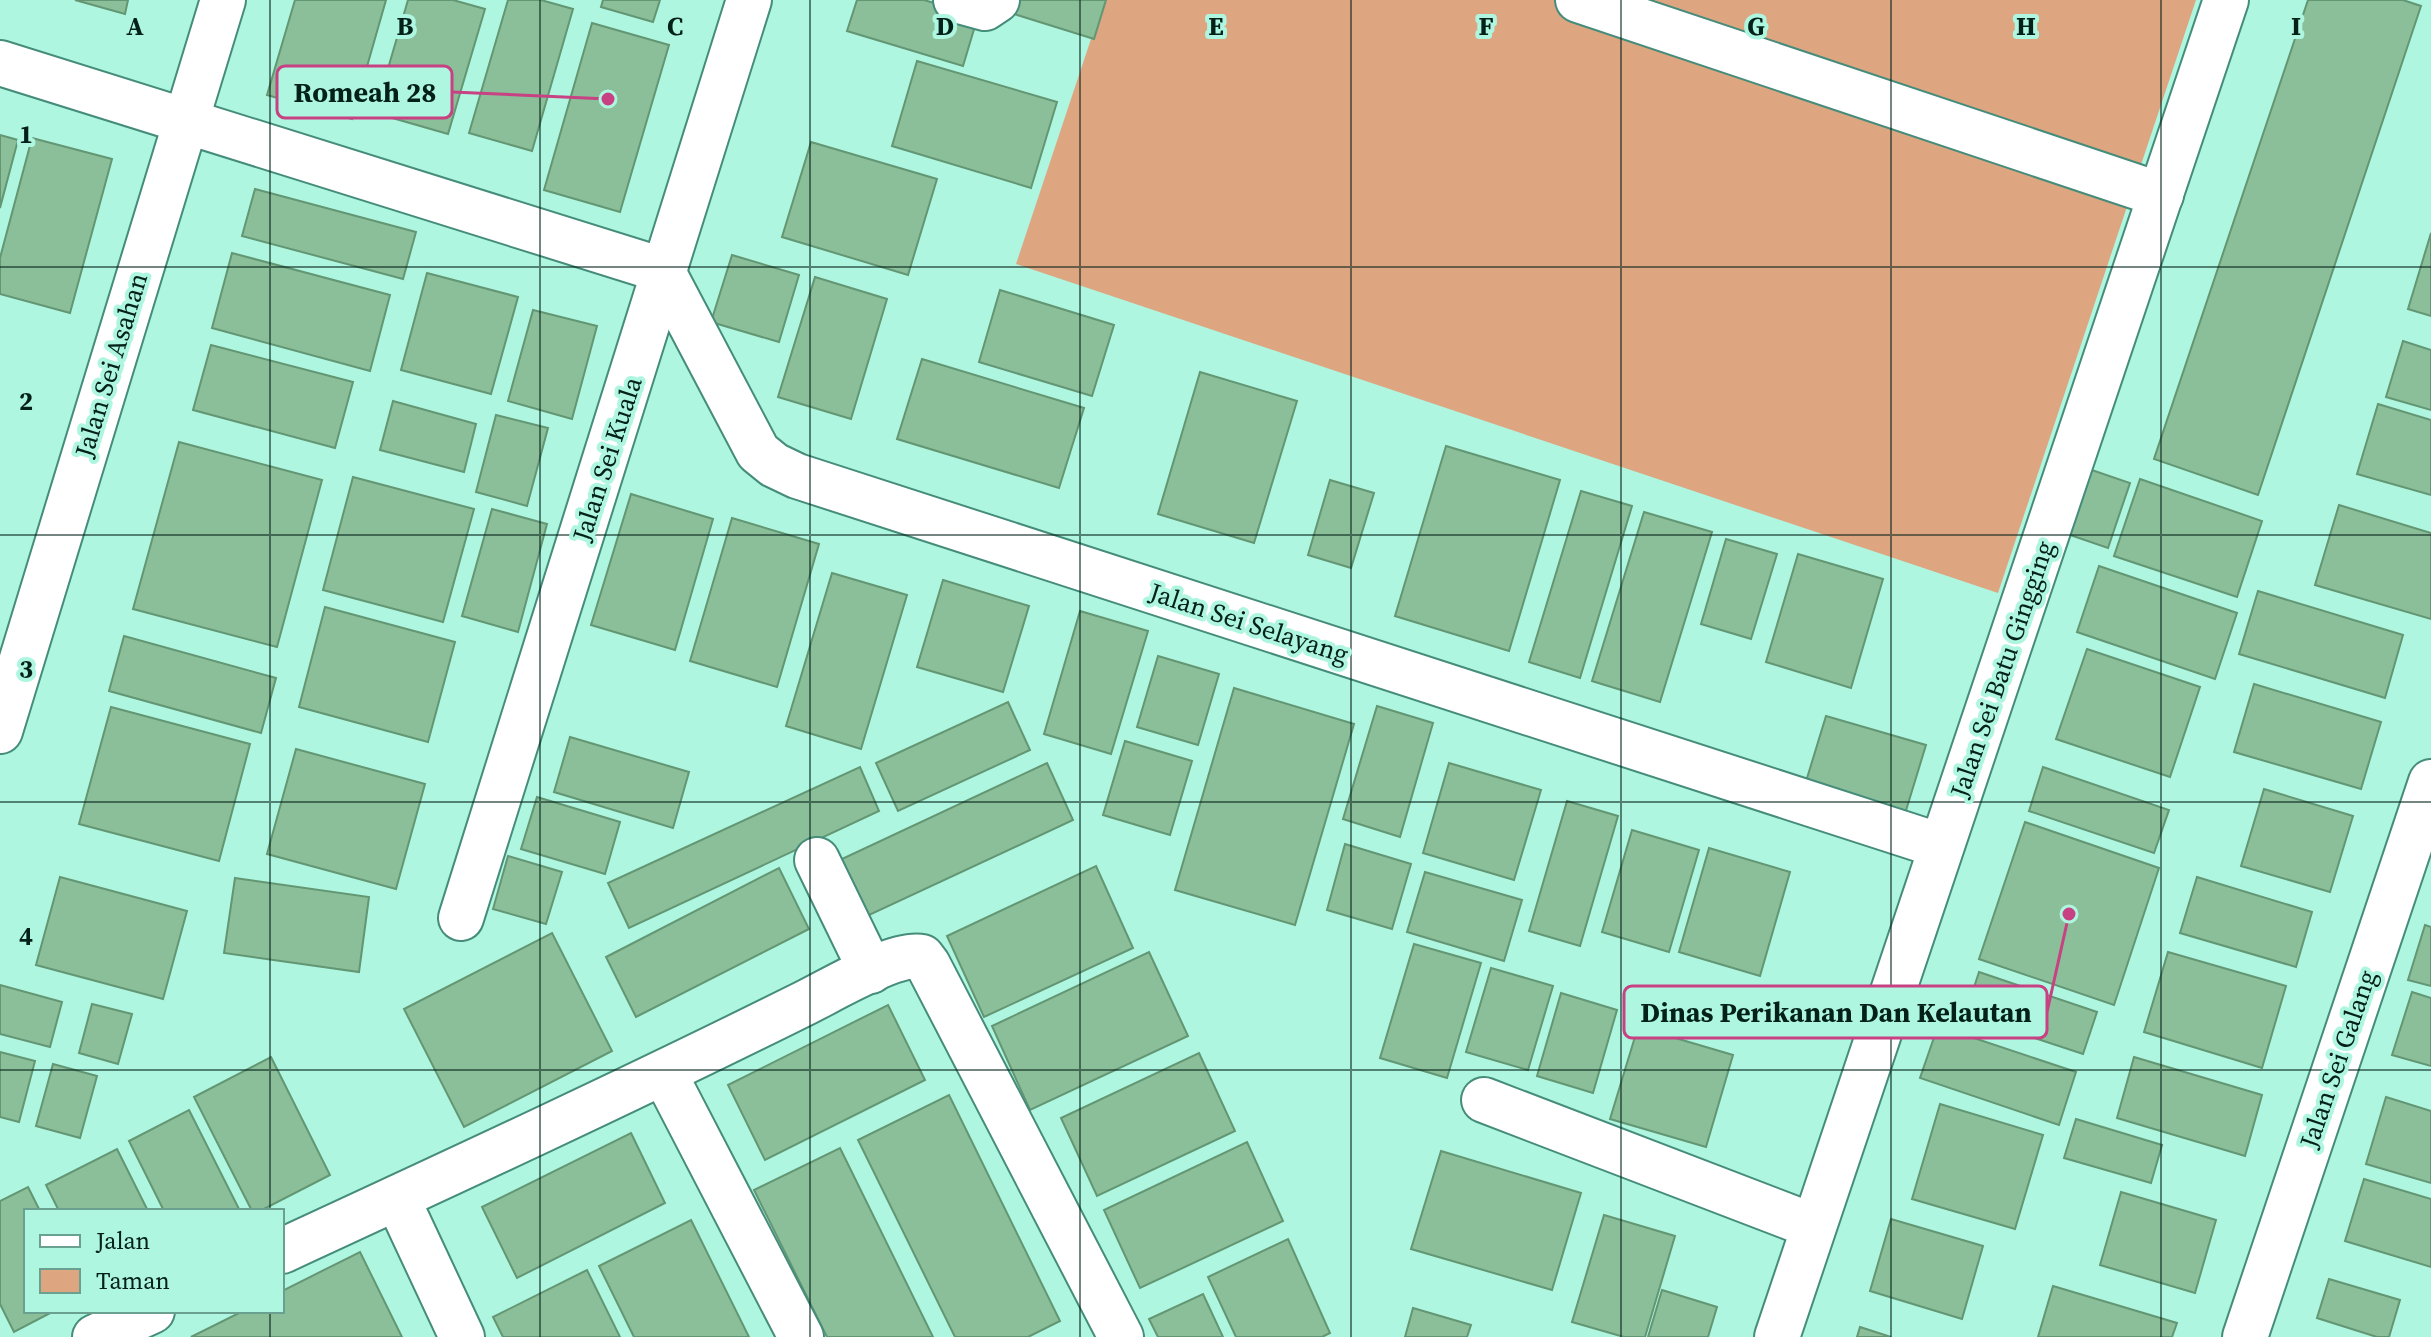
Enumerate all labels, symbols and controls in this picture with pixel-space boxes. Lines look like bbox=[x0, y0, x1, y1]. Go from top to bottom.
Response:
text: A bbox=[126, 8, 144, 44]
text: B bbox=[397, 8, 414, 44]
text: C bbox=[667, 8, 683, 44]
text: D bbox=[936, 8, 954, 44]
text: E bbox=[1208, 8, 1224, 44]
text: F bbox=[1478, 8, 1494, 44]
text: G bbox=[1747, 8, 1765, 44]
text: H bbox=[2016, 8, 2036, 44]
text: I bbox=[2291, 8, 2301, 44]
callout: Romeah 28 bbox=[277, 66, 452, 118]
text: Romeah 28 bbox=[294, 73, 436, 111]
text: 1 bbox=[19, 116, 33, 152]
street label: Jalan Sei Asahan bbox=[66, 268, 156, 463]
street label: Jalan Sei Kuala bbox=[563, 371, 651, 547]
text: 2 bbox=[19, 383, 33, 419]
street label: Jalan Sei Batu Gingging bbox=[1941, 536, 2063, 803]
street label: Jalan Sei Selayang bbox=[1144, 574, 1353, 672]
text: 3 bbox=[19, 651, 33, 687]
text: 4 bbox=[19, 918, 33, 954]
street label: Jalan Sei Galang bbox=[2290, 965, 2385, 1154]
callout: Dinas Perikanan Dan Kelautan bbox=[1624, 986, 2047, 1038]
text: Dinas Perikanan Dan Kelautan bbox=[1640, 993, 2032, 1031]
legend bbox=[24, 1209, 284, 1313]
text: Jalan bbox=[95, 1224, 150, 1257]
text: Taman bbox=[96, 1264, 170, 1297]

